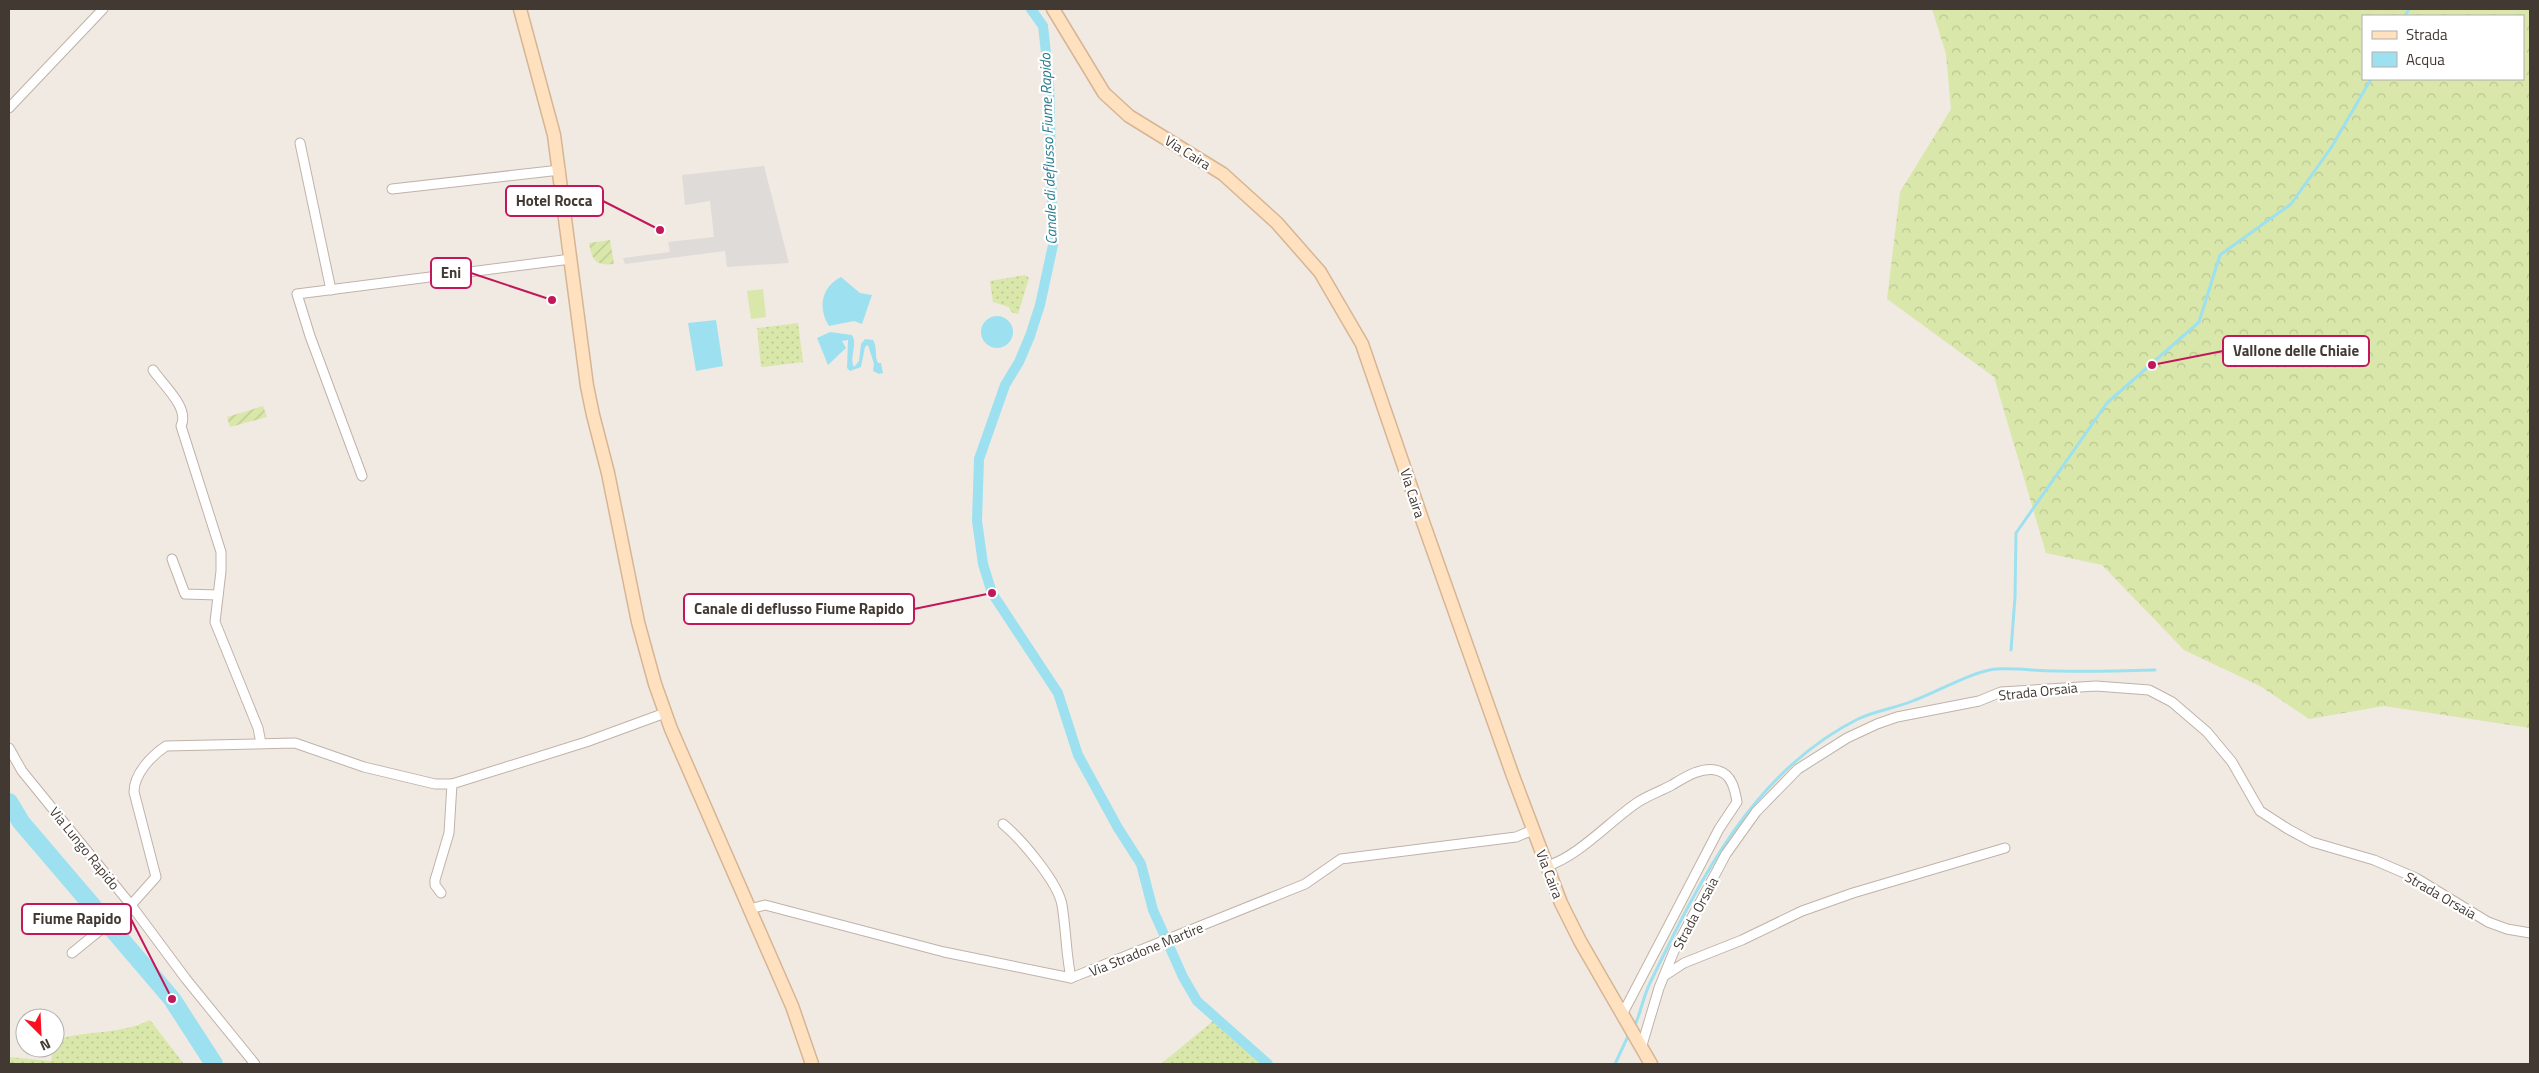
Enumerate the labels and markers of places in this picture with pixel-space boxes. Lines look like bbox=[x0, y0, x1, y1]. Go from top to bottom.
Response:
callout: Hotel Rocca bbox=[506, 186, 603, 216]
callout: Eni bbox=[431, 258, 471, 288]
callout: Vallone delle Chiaie bbox=[2223, 336, 2369, 366]
callout: Canale di deflusso Fiume Rapido bbox=[684, 594, 914, 624]
callout: Fiume Rapido bbox=[22, 904, 131, 934]

